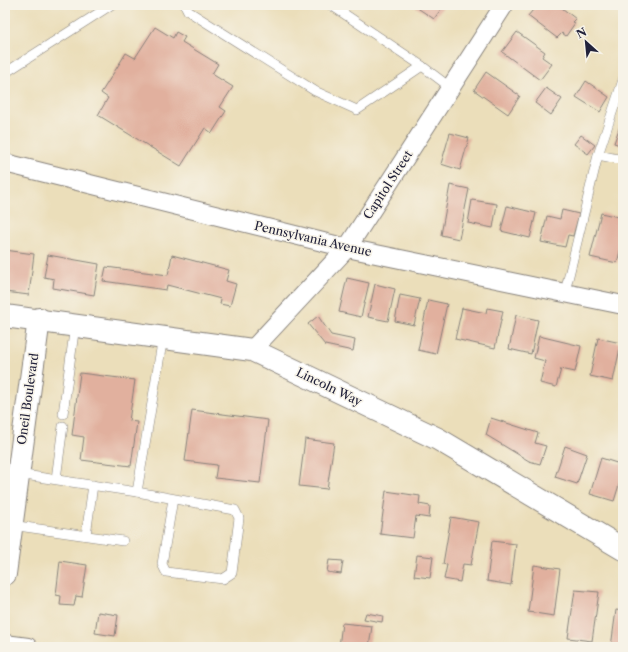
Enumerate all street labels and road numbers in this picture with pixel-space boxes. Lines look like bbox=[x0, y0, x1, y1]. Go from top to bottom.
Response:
street label: Capitol Street bbox=[360, 147, 416, 222]
street label: Pennsylvania Avenue bbox=[253, 218, 373, 259]
street label: Oneil Boulevard bbox=[14, 351, 41, 446]
street label: Lincoln Way bbox=[294, 364, 365, 409]

